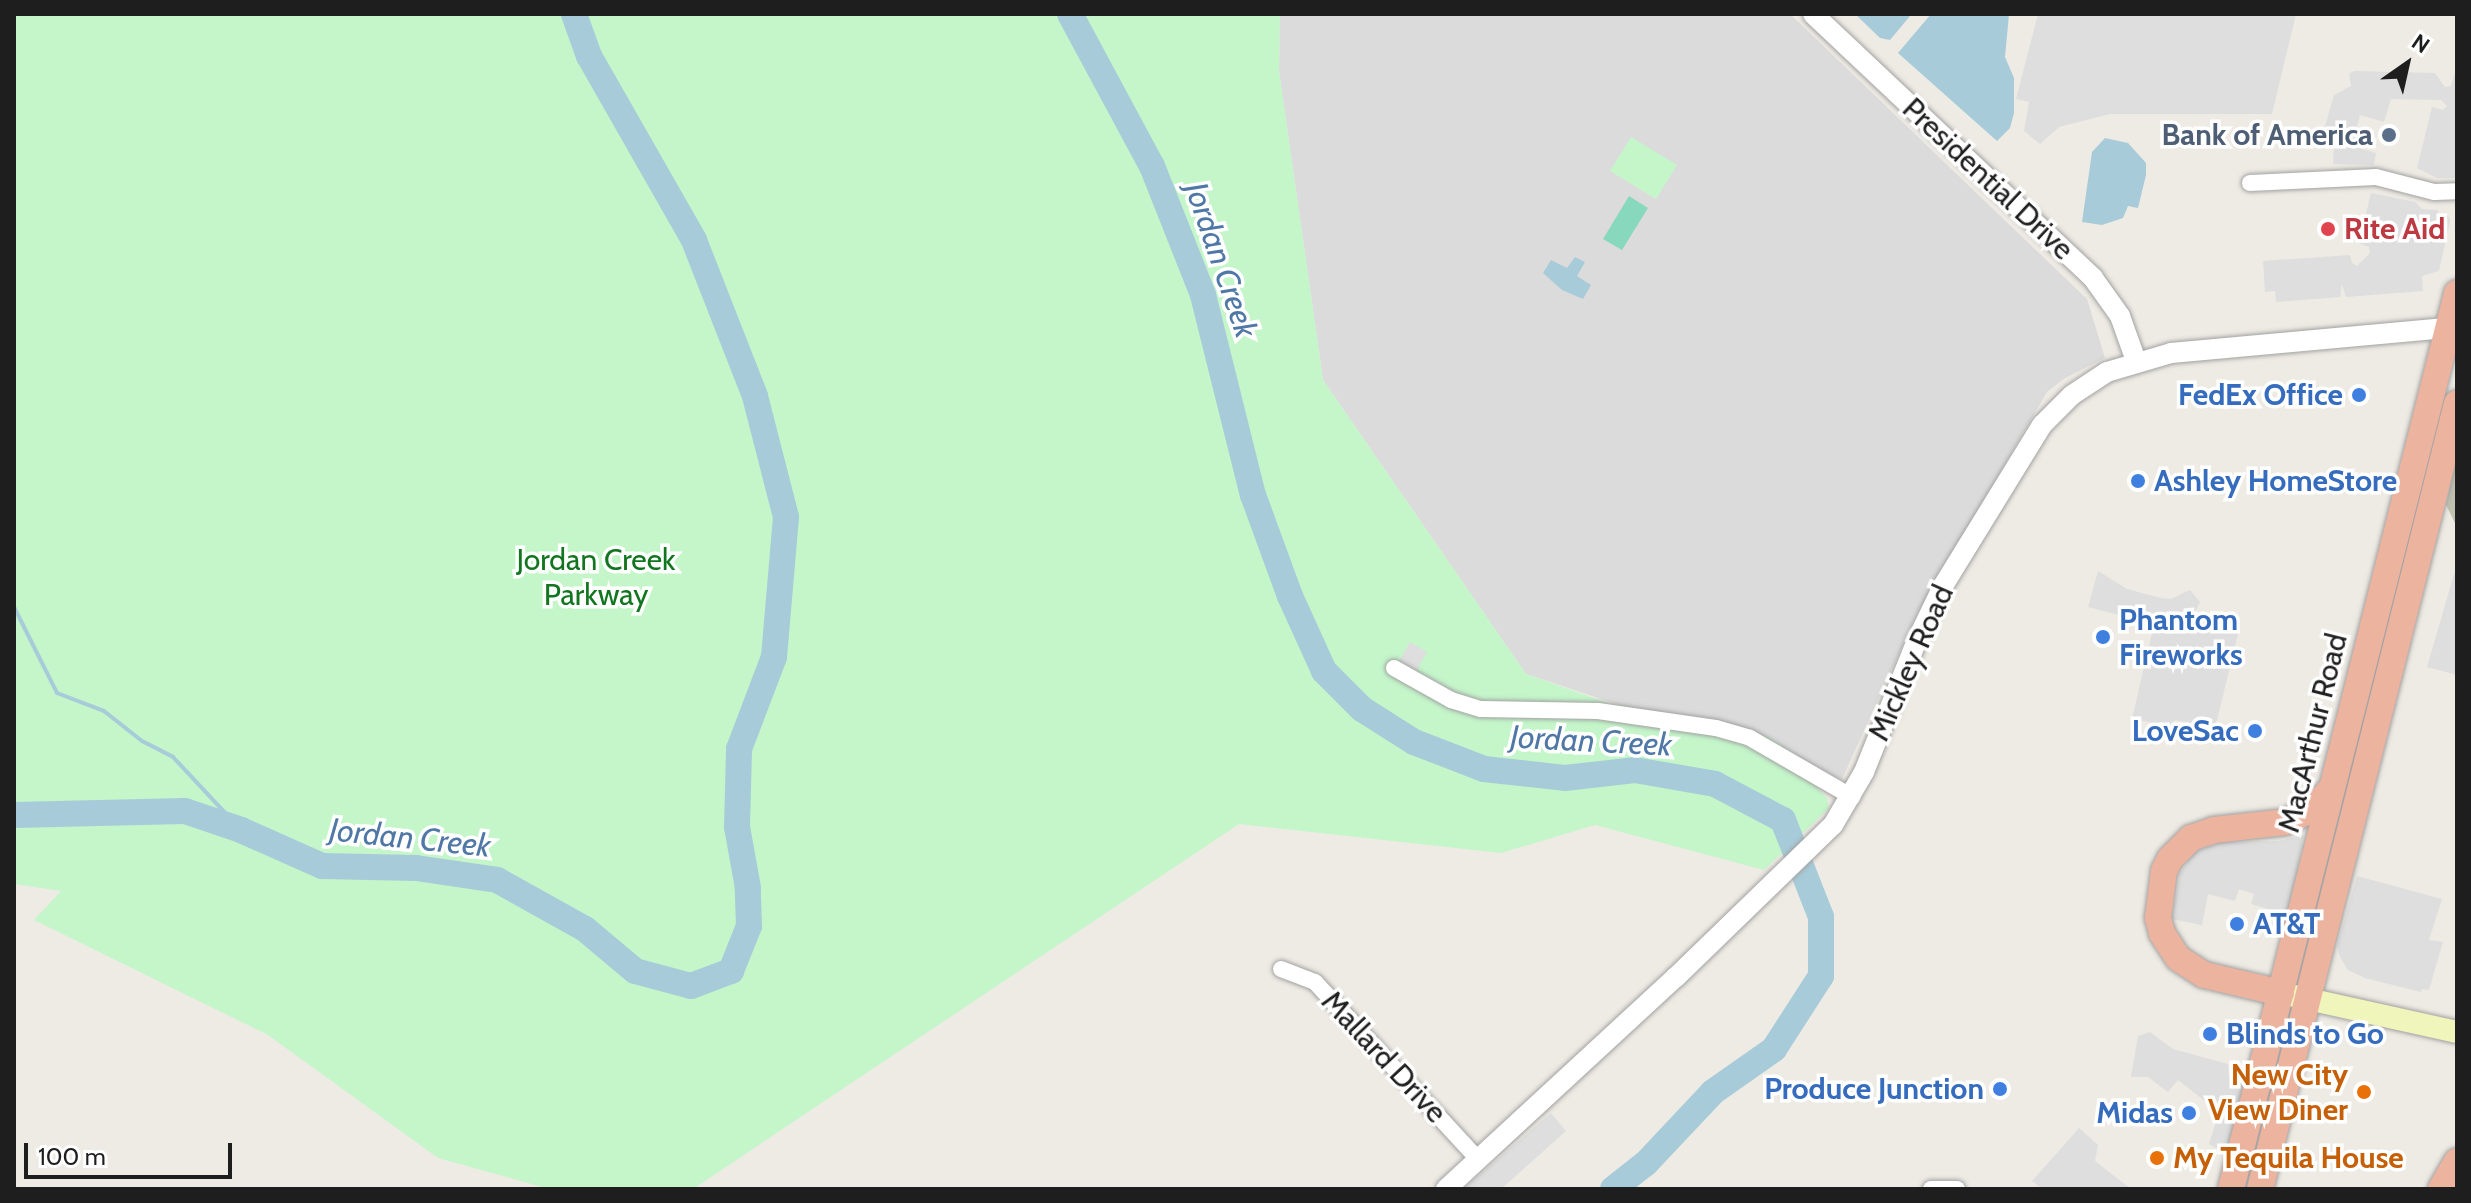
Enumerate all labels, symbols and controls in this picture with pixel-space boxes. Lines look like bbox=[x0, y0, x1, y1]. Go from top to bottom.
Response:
north arrow bbox=[2367, 24, 2447, 104]
text: N bbox=[2407, 28, 2435, 59]
street label: Presidential Drive bbox=[1895, 91, 2081, 267]
place label: Bank of America bbox=[2162, 117, 2373, 153]
marker: Bank of America bbox=[2380, 126, 2398, 144]
water label: Jordan Creek bbox=[1177, 177, 1265, 343]
place label: Rite Aid bbox=[2344, 211, 2445, 247]
marker: Rite Aid bbox=[2319, 220, 2337, 238]
place label: FedEx Office bbox=[2178, 377, 2343, 413]
marker: FedEx Office bbox=[2350, 386, 2368, 404]
place label: Ashley HomeStore bbox=[2154, 463, 2397, 499]
marker: Ashley HomeStore bbox=[2129, 472, 2147, 490]
park label: Jordan Creek Parkway bbox=[517, 542, 675, 612]
street label: Mickley Road bbox=[1861, 580, 1961, 746]
place label: Phantom Fireworks bbox=[2119, 602, 2243, 672]
marker: Phantom Fireworks bbox=[2094, 628, 2112, 646]
street label: MacArthur Road bbox=[2271, 630, 2355, 836]
place label: LoveSac bbox=[2132, 713, 2239, 749]
water label: Jordan Creek bbox=[1509, 718, 1673, 764]
marker: LoveSac bbox=[2246, 722, 2264, 740]
water label: Jordan Creek bbox=[328, 810, 492, 866]
place label: AT&T bbox=[2253, 906, 2320, 942]
marker: AT&T bbox=[2228, 915, 2246, 933]
street label: Mallard Drive bbox=[1314, 984, 1454, 1130]
place label: Blinds to Go bbox=[2226, 1016, 2384, 1052]
marker: Blinds to Go bbox=[2201, 1025, 2219, 1043]
place label: New City View Diner bbox=[2208, 1057, 2348, 1128]
place label: Produce Junction bbox=[1764, 1071, 1984, 1107]
marker: Produce Junction bbox=[1991, 1080, 2009, 1098]
marker: New City View Diner bbox=[2355, 1083, 2373, 1101]
place label: Midas bbox=[2096, 1095, 2173, 1131]
marker: Midas bbox=[2180, 1104, 2198, 1122]
scale bar bbox=[28, 1127, 236, 1177]
place label: My Tequila House bbox=[2173, 1140, 2404, 1176]
text: 100 m bbox=[38, 1142, 106, 1171]
marker: My Tequila House bbox=[2148, 1149, 2166, 1167]

